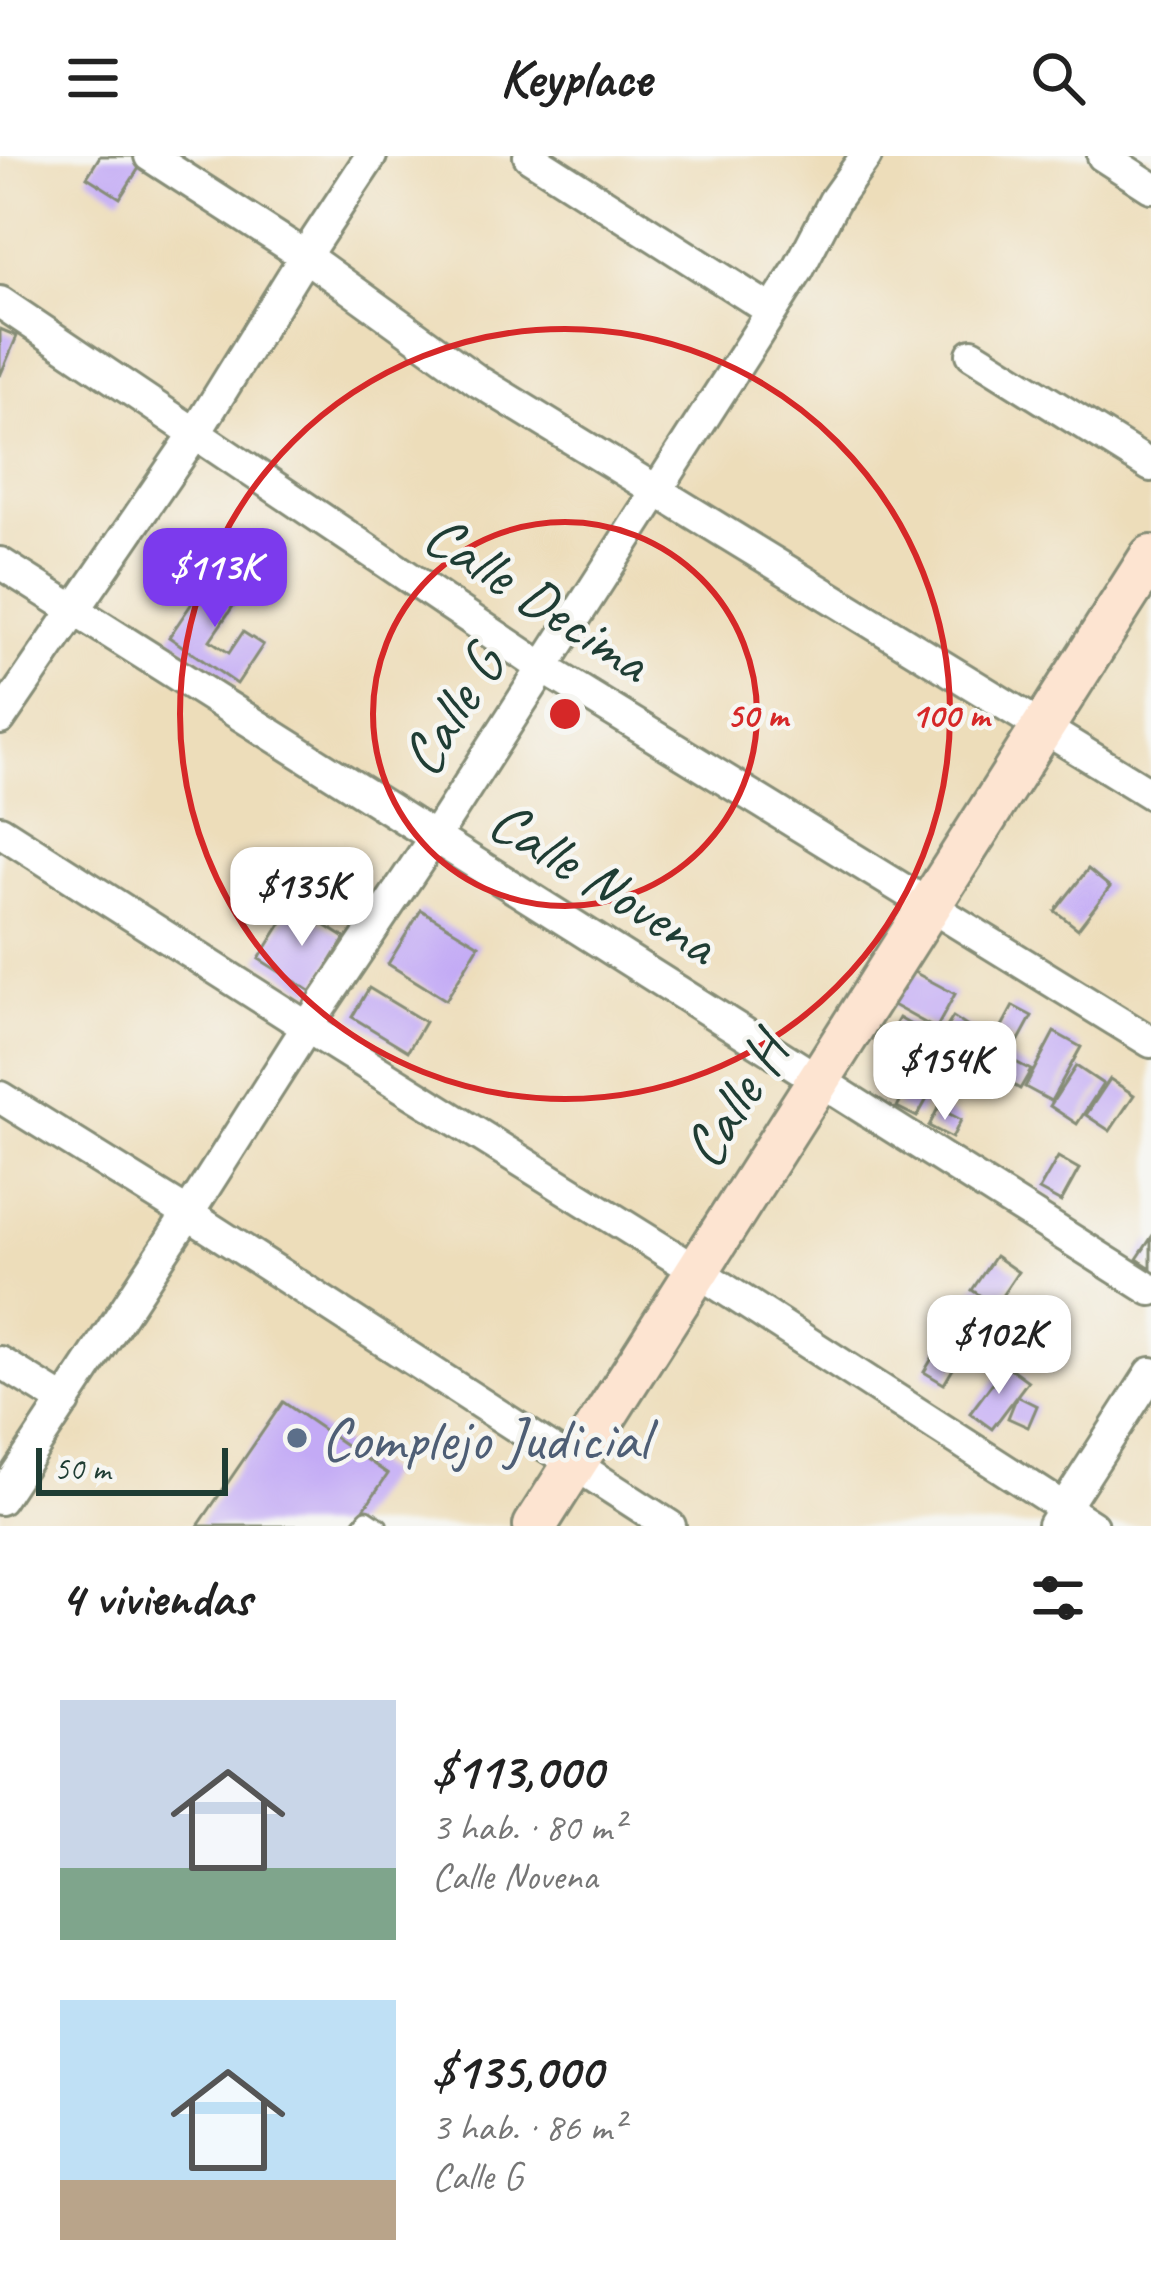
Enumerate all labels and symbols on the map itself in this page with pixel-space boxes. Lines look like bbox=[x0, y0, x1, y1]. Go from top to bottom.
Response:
street label: Calle Decima bbox=[410, 497, 668, 701]
pin: $113K bbox=[131, 528, 299, 630]
street label: Calle G bbox=[383, 627, 524, 789]
text: 50 m bbox=[726, 692, 791, 738]
text: 100 m bbox=[911, 692, 992, 738]
centre of rings bbox=[544, 693, 586, 735]
street label: Calle Novena bbox=[475, 782, 735, 984]
pin: $135K bbox=[218, 847, 386, 949]
street label: Calle H bbox=[665, 1013, 809, 1181]
pin: $154K bbox=[861, 1021, 1029, 1123]
pin: $102K bbox=[915, 1295, 1083, 1397]
place label: Complejo Judicial bbox=[321, 1401, 658, 1477]
marker: Complejo Judicial bbox=[284, 1425, 310, 1451]
scale bar bbox=[36, 1442, 228, 1495]

